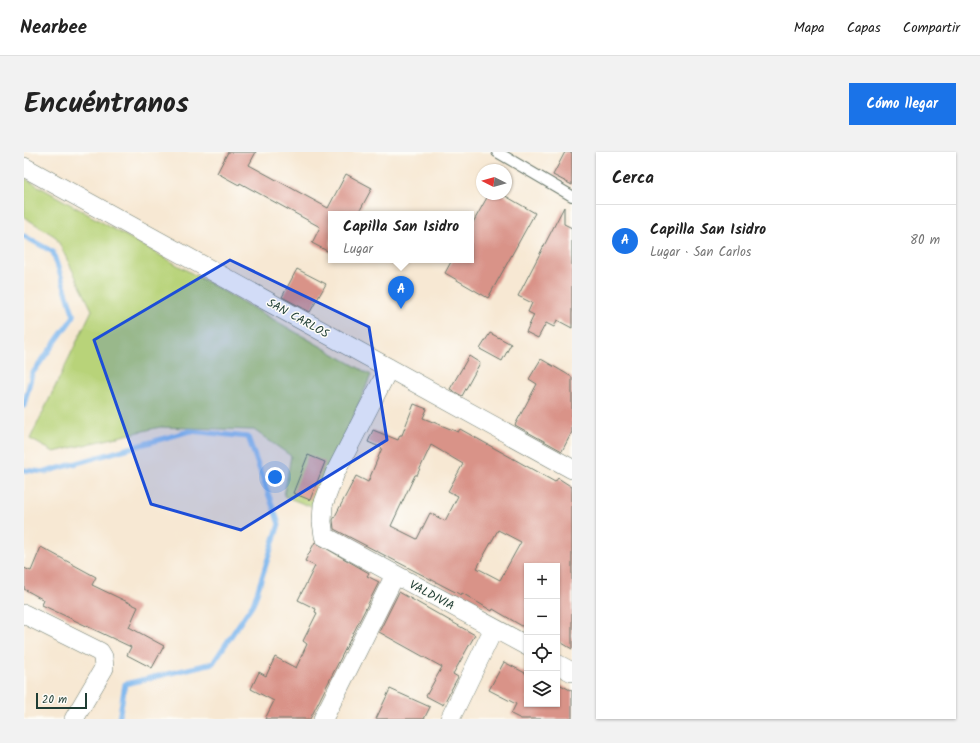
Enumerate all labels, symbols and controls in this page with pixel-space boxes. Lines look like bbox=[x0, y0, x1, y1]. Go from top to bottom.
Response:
text: Nearbee bbox=[20, 13, 87, 43]
text: Mapa bbox=[794, 17, 825, 39]
text: Capas bbox=[847, 17, 881, 39]
text: Compartir bbox=[903, 17, 960, 39]
text: Encuéntranos bbox=[24, 82, 189, 127]
button: Cómo llegar bbox=[849, 83, 956, 125]
north arrow bbox=[476, 164, 512, 200]
text: Cerca bbox=[612, 165, 654, 192]
popup bbox=[328, 211, 474, 263]
text: Capilla San Isidro bbox=[343, 215, 459, 239]
text: Capilla San Isidro bbox=[650, 218, 766, 242]
text: A bbox=[621, 230, 629, 251]
text: 80 m bbox=[910, 230, 940, 251]
text: Lugar bbox=[343, 239, 373, 260]
text: Lugar · San Carlos bbox=[650, 242, 751, 263]
pin: A bbox=[388, 276, 414, 309]
street label: SAN CARLOS bbox=[263, 294, 333, 344]
your location bbox=[265, 467, 285, 487]
map controls bbox=[524, 563, 560, 707]
button: + bbox=[524, 563, 560, 599]
street label: VALDIVIA bbox=[406, 576, 458, 615]
button: − bbox=[524, 599, 560, 635]
button: locate bbox=[524, 635, 560, 671]
button: layers bbox=[524, 671, 560, 707]
scale bar bbox=[36, 691, 87, 710]
text: 20 m bbox=[42, 691, 67, 709]

